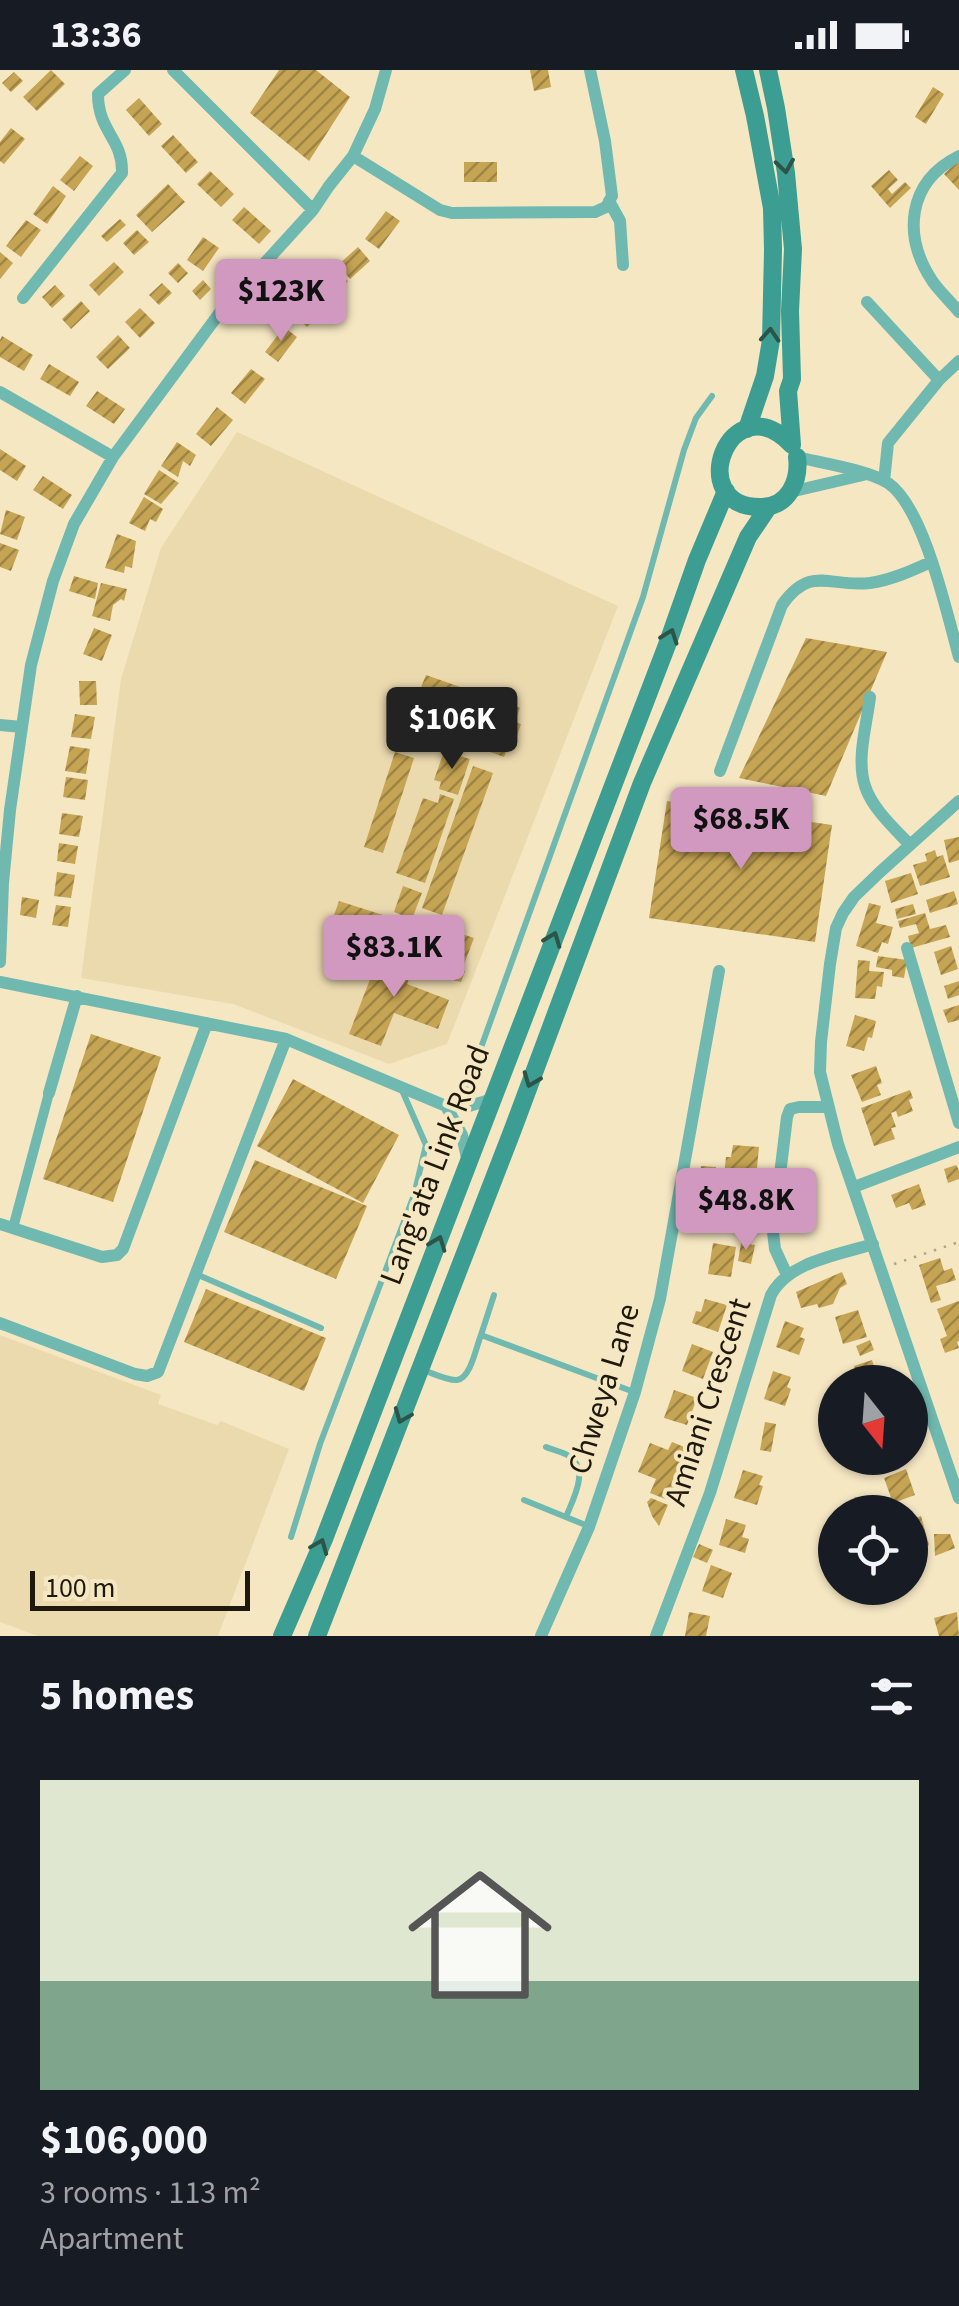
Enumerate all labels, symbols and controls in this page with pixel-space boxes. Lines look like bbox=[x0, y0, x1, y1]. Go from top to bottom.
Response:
text: 13:36 bbox=[50, 8, 142, 62]
one-way arrow bbox=[774, 158, 795, 174]
pin: $123K bbox=[211, 259, 351, 344]
text: $123K bbox=[237, 268, 325, 314]
one-way arrow bbox=[759, 327, 780, 343]
one-way arrow bbox=[658, 628, 678, 646]
pin: $106K bbox=[382, 687, 522, 772]
text: $106K bbox=[408, 696, 496, 742]
pin: $68.5K bbox=[660, 787, 822, 872]
text: $68.5K bbox=[693, 796, 789, 842]
pin: $83.1K bbox=[313, 915, 475, 1000]
text: $83.1K bbox=[346, 924, 442, 970]
one-way arrow bbox=[541, 932, 562, 949]
street label: Lang'ata Link Road bbox=[368, 1038, 502, 1292]
one-way arrow bbox=[522, 1071, 543, 1088]
pin: $48.8K bbox=[665, 1168, 827, 1253]
text: $48.8K bbox=[698, 1177, 794, 1223]
one-way arrow bbox=[426, 1235, 446, 1253]
street label: Amiani Crescent bbox=[653, 1292, 763, 1512]
street label: Chweya Lane bbox=[556, 1298, 652, 1480]
north arrow bbox=[818, 1365, 928, 1475]
map controls bbox=[818, 1365, 928, 1605]
one-way arrow bbox=[393, 1407, 413, 1424]
button: locate bbox=[818, 1495, 928, 1605]
one-way arrow bbox=[309, 1538, 329, 1556]
scale bar bbox=[30, 1566, 250, 1610]
text: 100 m bbox=[45, 1568, 116, 1608]
text: 5 homes bbox=[40, 1666, 194, 1726]
icon: filters bbox=[864, 1669, 919, 1724]
icon: home bbox=[390, 1845, 570, 2025]
text: $106,000 bbox=[40, 2110, 208, 2170]
text: 3 rooms · 113 m² bbox=[40, 2170, 261, 2216]
text: Apartment bbox=[40, 2216, 183, 2262]

